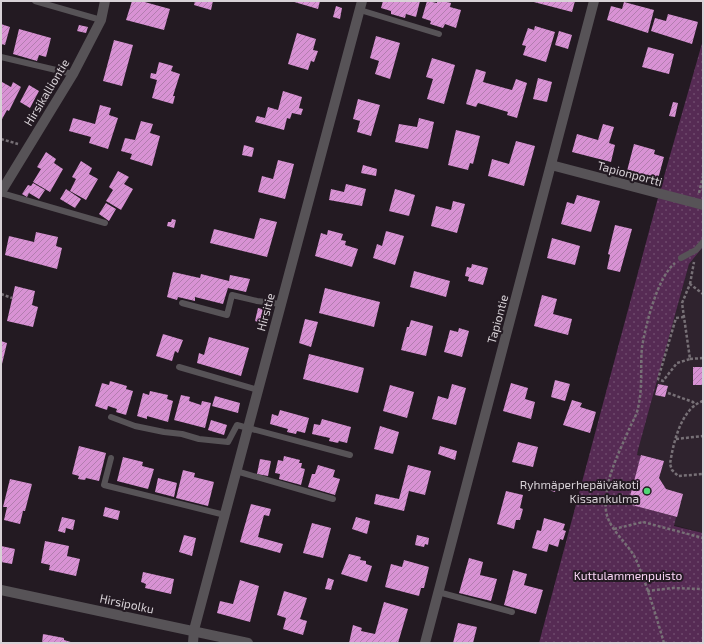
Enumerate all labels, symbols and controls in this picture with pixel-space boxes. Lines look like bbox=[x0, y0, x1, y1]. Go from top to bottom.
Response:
street label: Hirsikalliontie bbox=[21, 56, 71, 128]
street label: Tapionportti bbox=[596, 158, 664, 188]
street label: Hirsitie bbox=[253, 291, 277, 333]
street label: Tapiontie bbox=[484, 293, 510, 345]
place label: Ryhmäperhepäiväkoti Kissankulma bbox=[520, 477, 639, 505]
marker: Ryhmäperhepäiväkoti Kissankulma bbox=[642, 486, 652, 496]
park label: Kuttulammenpuisto bbox=[574, 568, 683, 582]
street label: Hirsipolku bbox=[99, 590, 155, 616]

